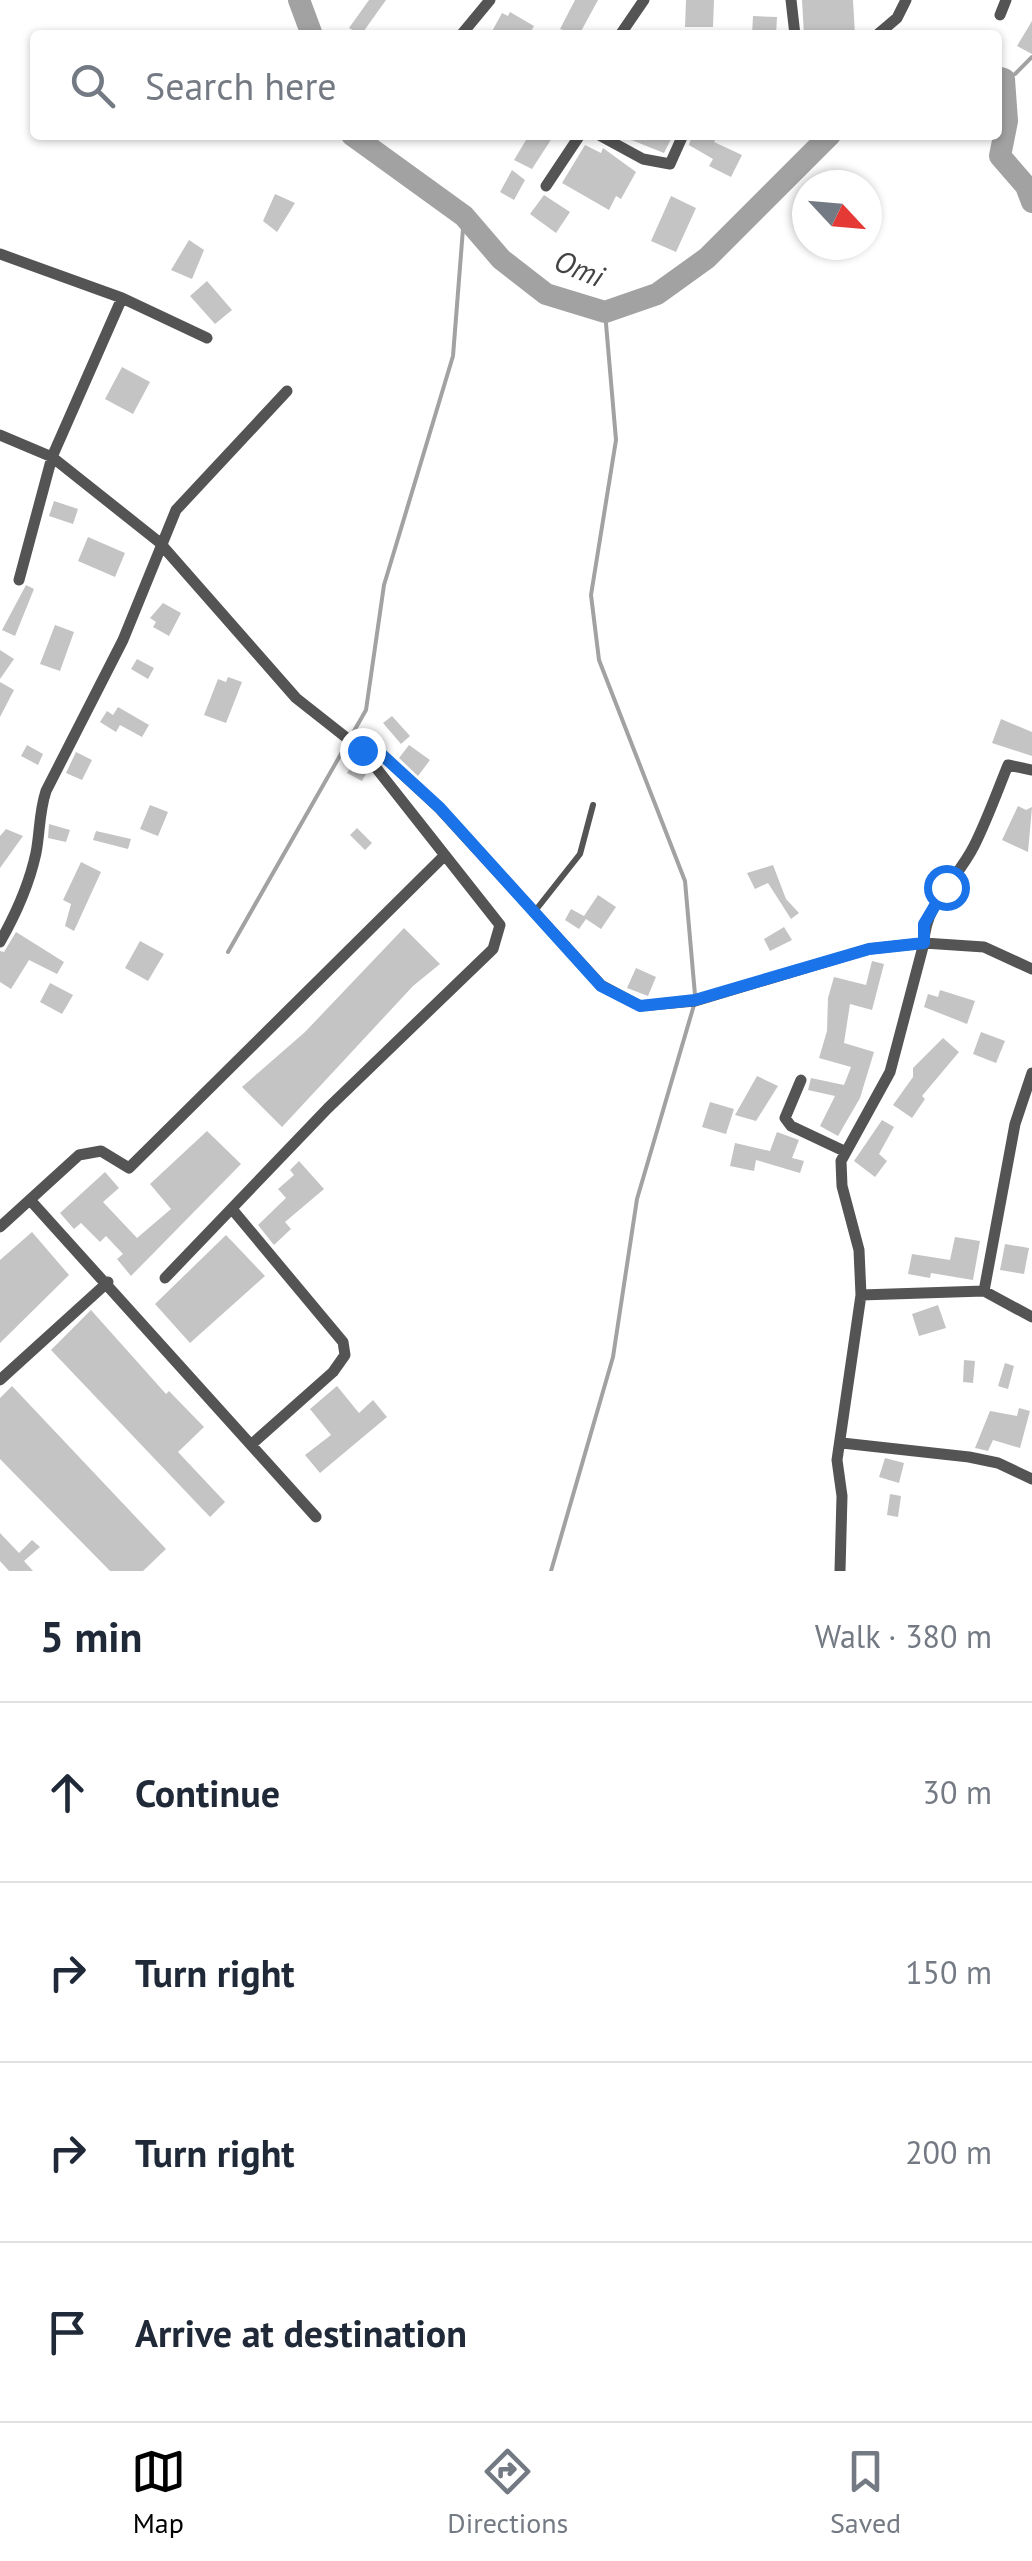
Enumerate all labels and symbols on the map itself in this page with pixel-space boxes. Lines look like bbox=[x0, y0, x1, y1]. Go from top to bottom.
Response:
north arrow bbox=[792, 170, 882, 260]
water label: Omi bbox=[549, 240, 611, 296]
route end bbox=[340, 728, 386, 774]
route start bbox=[924, 865, 970, 911]

